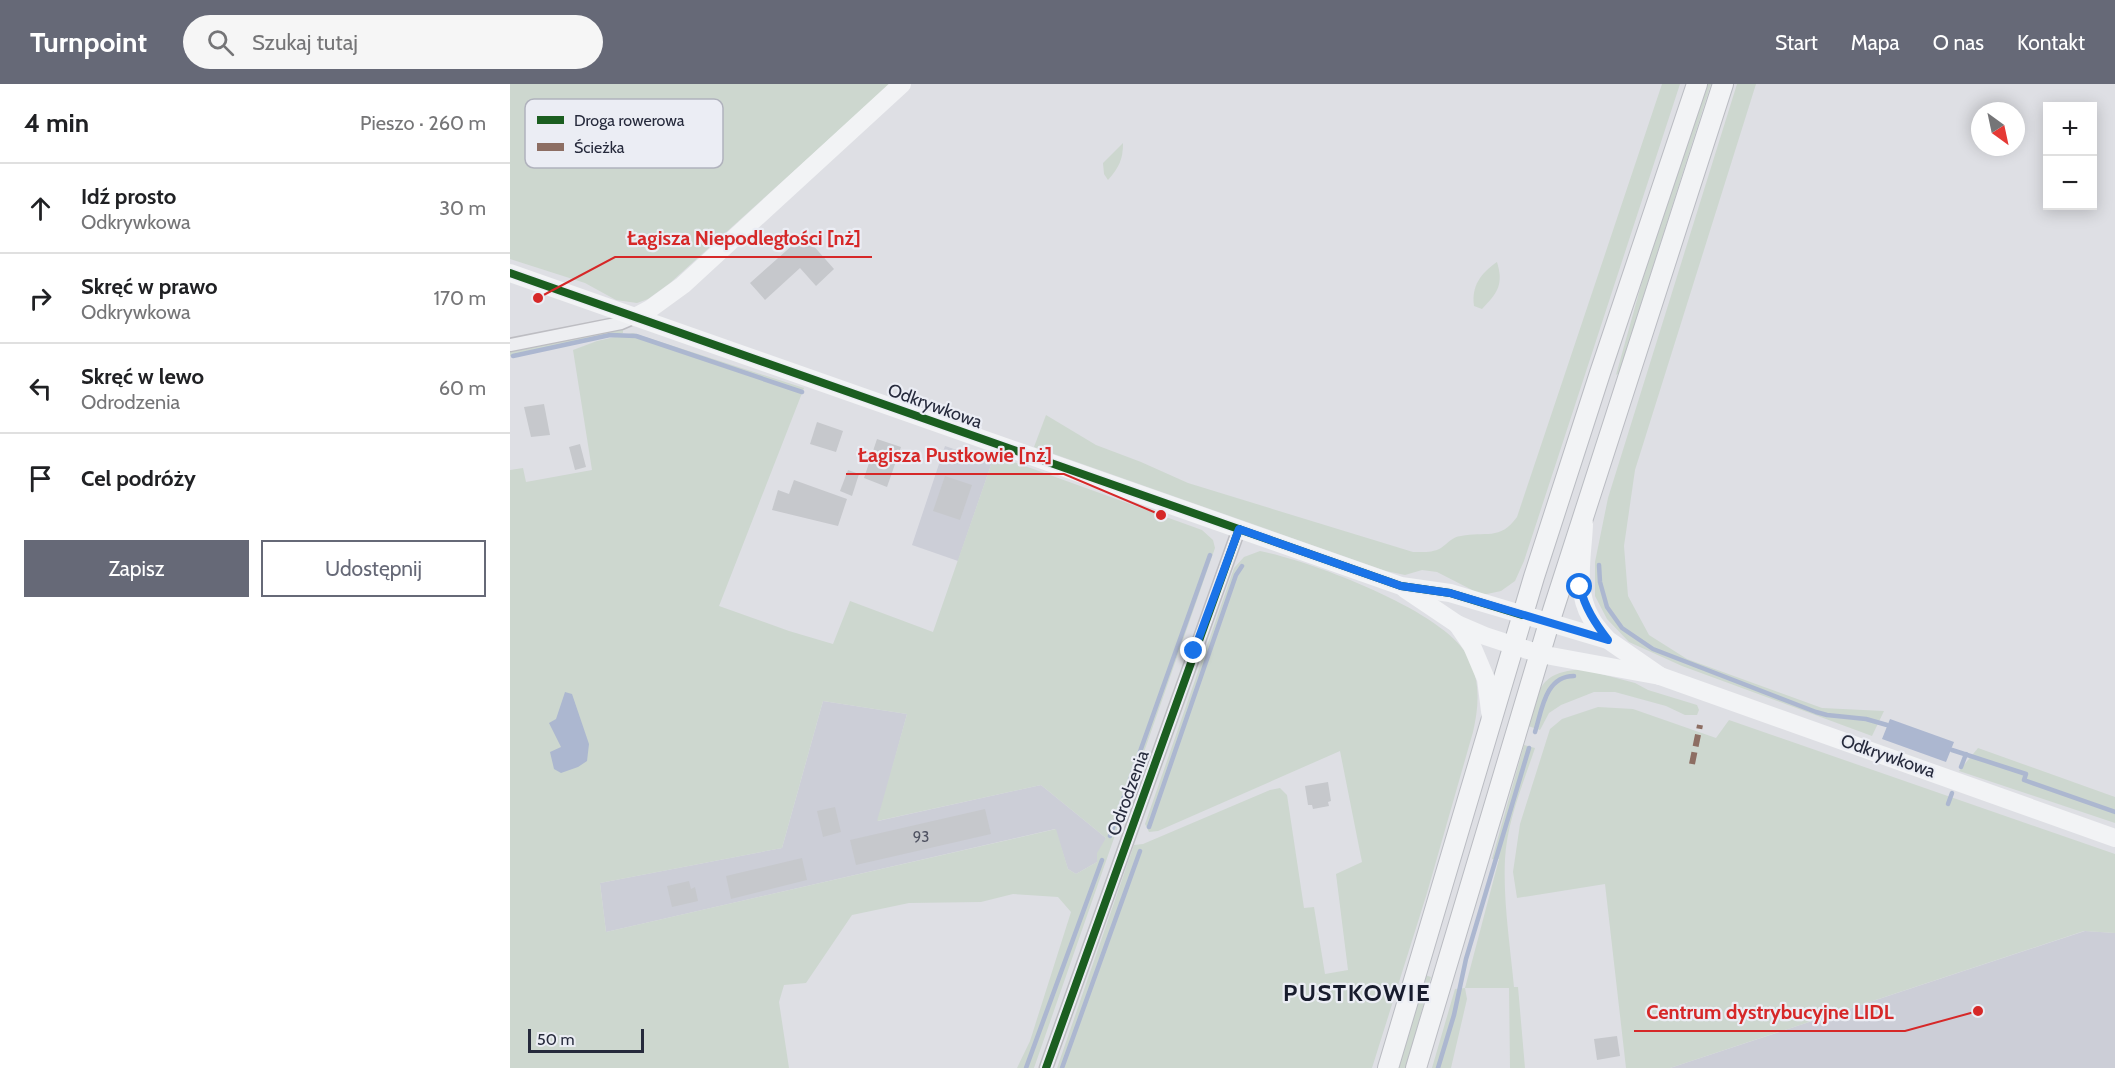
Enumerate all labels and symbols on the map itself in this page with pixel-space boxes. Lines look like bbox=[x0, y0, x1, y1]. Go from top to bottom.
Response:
legend bbox=[525, 99, 723, 168]
north arrow bbox=[1971, 102, 2025, 156]
text: Droga rowerowa bbox=[574, 111, 685, 130]
text: Ścieżka bbox=[574, 138, 625, 157]
callout: Łagisza Niepodległości [nż] bbox=[615, 219, 872, 257]
text: Łagisza Niepodległości [nż] bbox=[627, 226, 861, 250]
street label: Odkrywkowa bbox=[885, 379, 985, 433]
callout: Łagisza Pustkowie [nż] bbox=[846, 436, 1064, 474]
text: Łagisza Pustkowie [nż] bbox=[858, 443, 1052, 467]
route start bbox=[1566, 573, 1592, 599]
route end bbox=[1180, 637, 1206, 663]
street label: Odkrywkowa bbox=[1838, 730, 1939, 783]
street label: Odrodzenia bbox=[1102, 747, 1154, 839]
house number: 93 bbox=[913, 828, 929, 846]
district label: PUSTKOWIE bbox=[1283, 978, 1431, 1007]
callout: Centrum dystrybucyjne LIDL bbox=[1634, 993, 1905, 1031]
text: Centrum dystrybucyjne LIDL bbox=[1646, 1000, 1894, 1024]
scale bar bbox=[528, 1026, 644, 1054]

